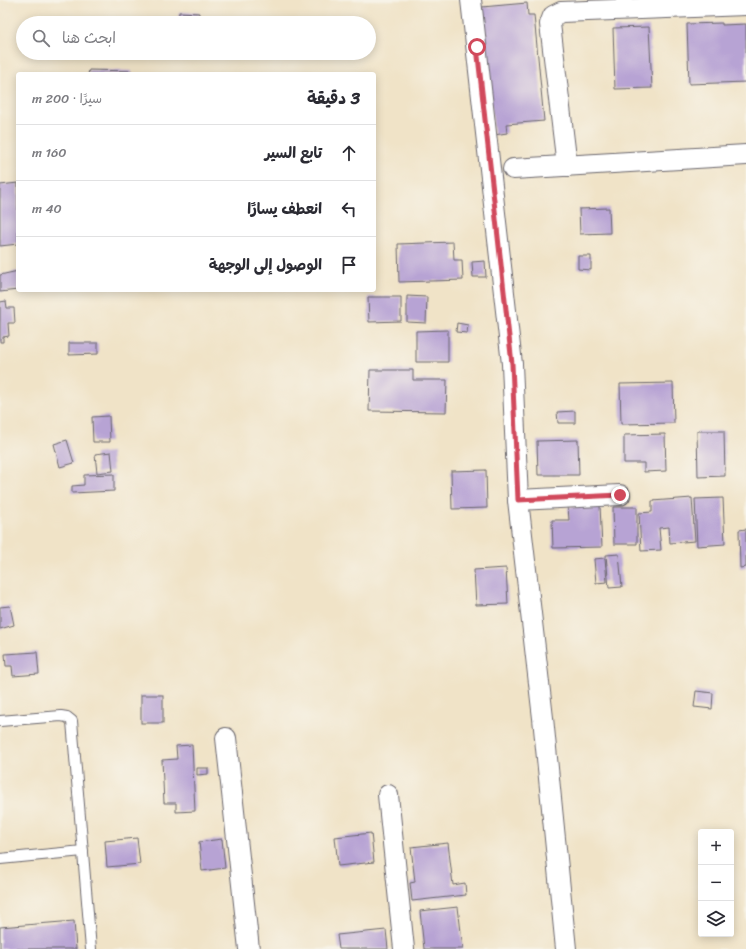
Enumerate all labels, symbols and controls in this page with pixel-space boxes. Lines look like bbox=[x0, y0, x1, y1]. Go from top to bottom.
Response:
search box bbox=[16, 16, 376, 60]
text: ابحث هنا bbox=[62, 25, 116, 51]
icon: search bbox=[30, 27, 52, 49]
route start bbox=[468, 38, 486, 56]
text: 3 دقيقة bbox=[307, 83, 360, 113]
text: سيرًا · 200 m bbox=[32, 87, 102, 110]
text: تابع السير bbox=[265, 140, 322, 166]
text: 160 m bbox=[32, 141, 67, 164]
icon: ahead bbox=[338, 142, 360, 164]
text: انعطف يسارًا bbox=[247, 196, 322, 222]
text: 40 m bbox=[32, 197, 62, 220]
icon: left bbox=[338, 198, 360, 220]
text: الوصول إلى الوجهة bbox=[209, 252, 322, 278]
icon: arrive bbox=[338, 254, 360, 276]
route end bbox=[611, 486, 629, 504]
map controls bbox=[698, 829, 734, 937]
button: + bbox=[698, 829, 734, 865]
button: − bbox=[698, 865, 734, 901]
button: layers bbox=[698, 901, 734, 937]

